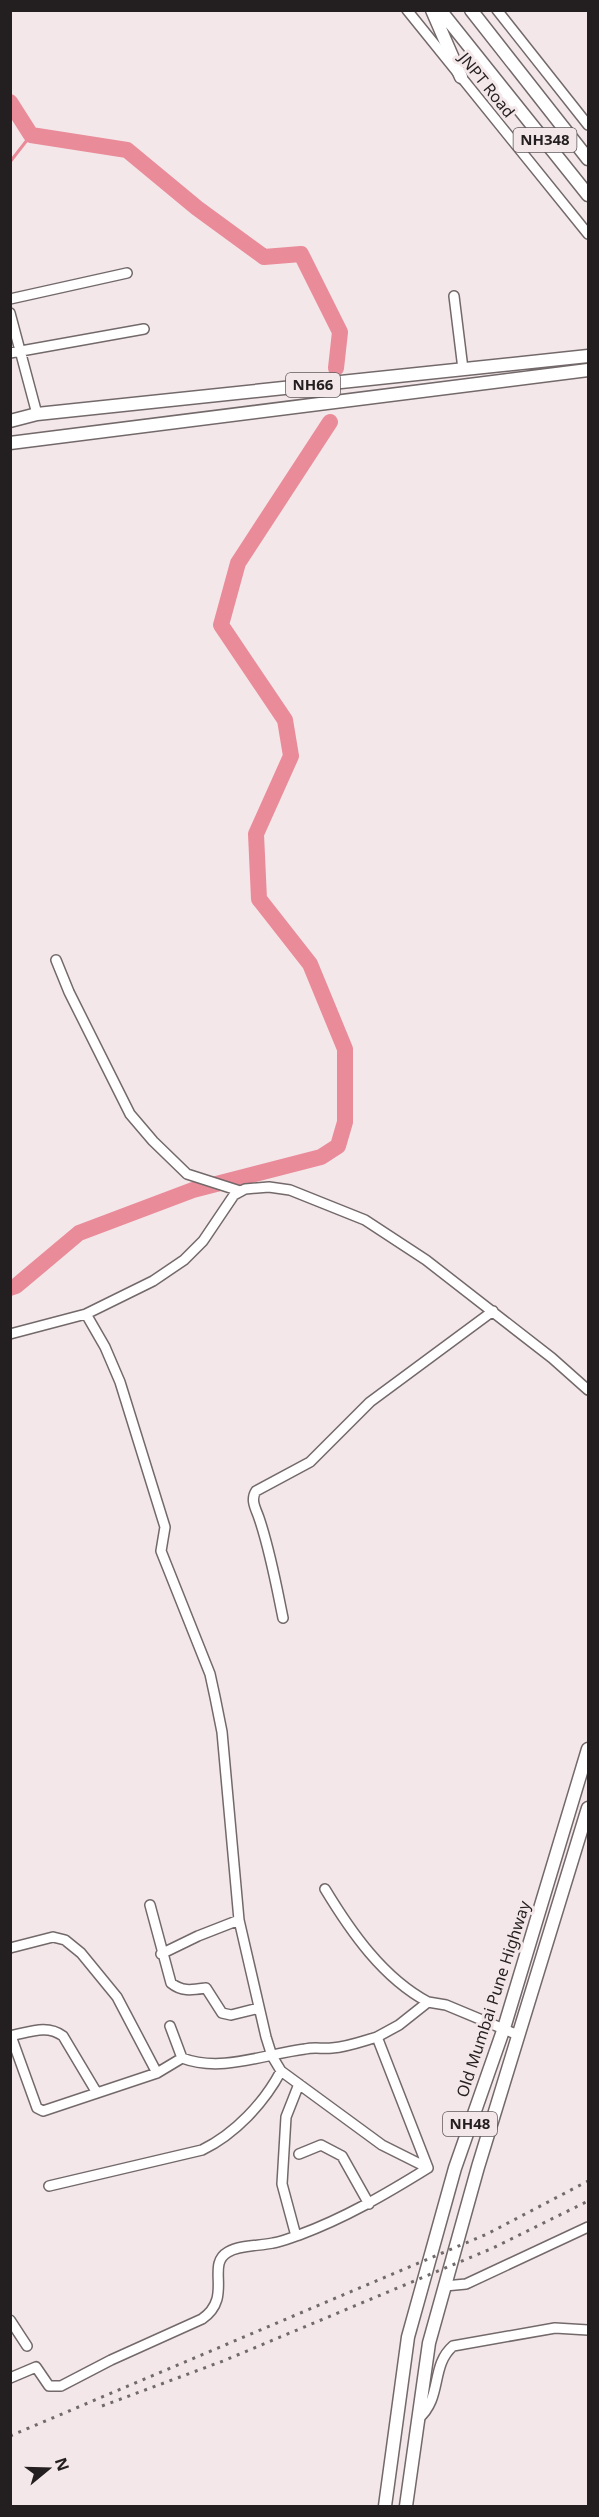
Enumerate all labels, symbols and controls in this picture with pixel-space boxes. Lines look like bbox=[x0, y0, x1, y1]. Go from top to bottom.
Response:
street label: JNPT Road bbox=[453, 46, 520, 122]
road number: NH348 bbox=[514, 128, 576, 152]
road number: NH66 bbox=[286, 373, 340, 397]
street label: Old Mumbai Pune Highway bbox=[451, 1897, 535, 2100]
road number: NH48 bbox=[443, 2112, 497, 2136]
north arrow bbox=[18, 2439, 78, 2499]
text: N bbox=[50, 2454, 75, 2474]

